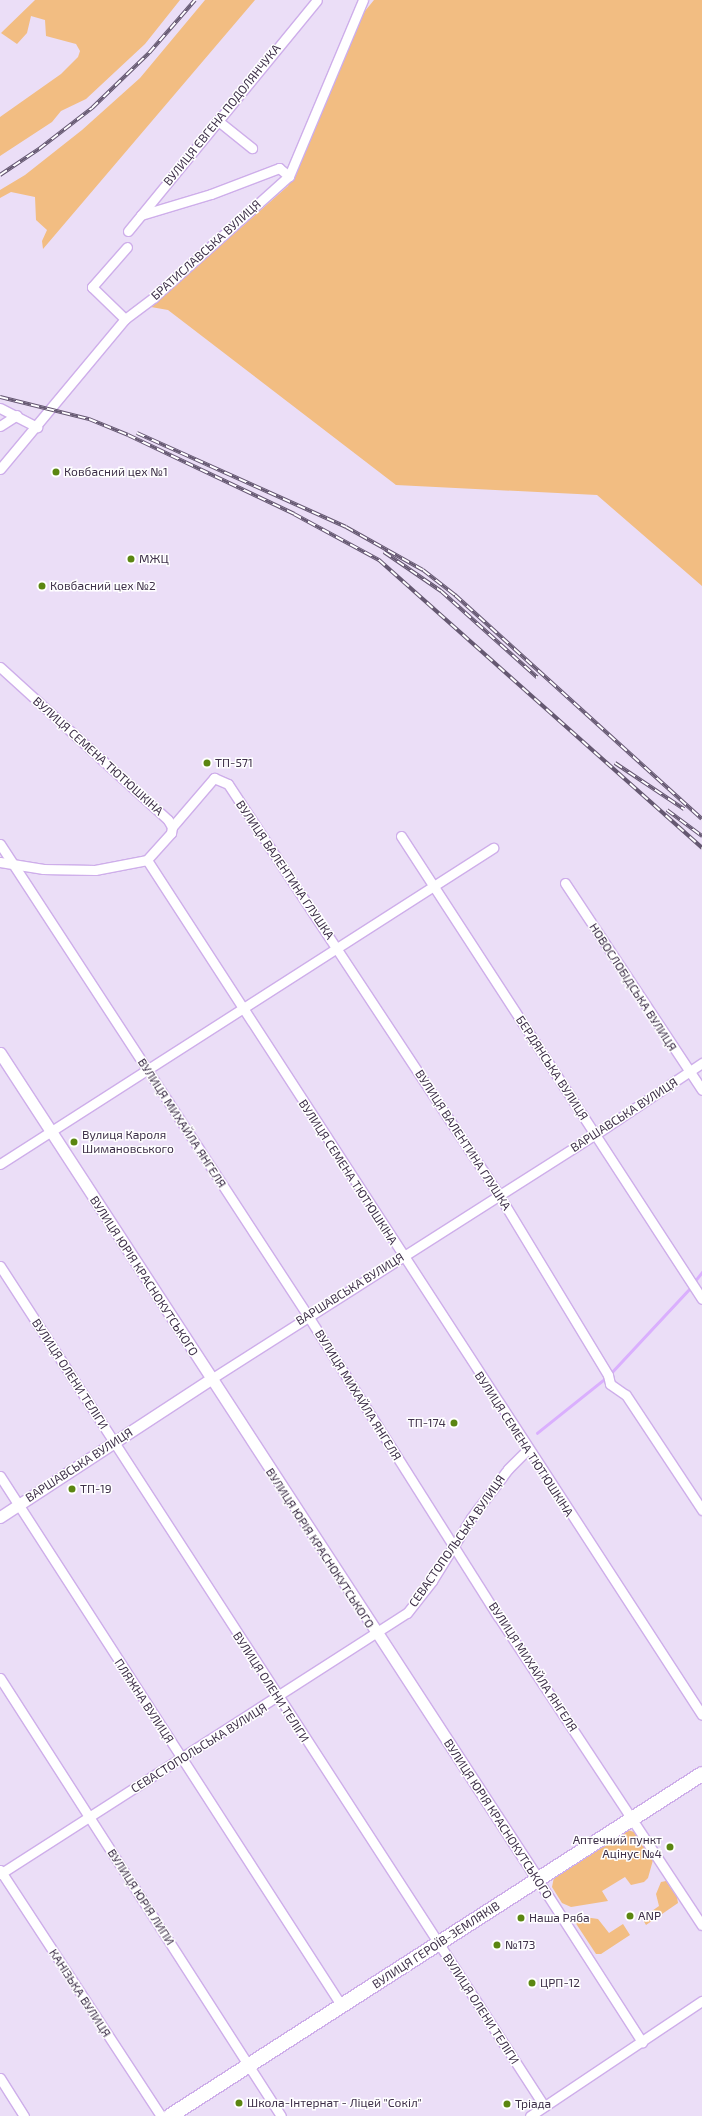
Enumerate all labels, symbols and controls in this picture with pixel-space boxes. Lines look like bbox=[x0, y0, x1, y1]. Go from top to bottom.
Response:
street label: ВУЛИЦЯ ЄВГЕНА ПОДОЛЯНЧУКА bbox=[161, 41, 283, 189]
street label: БРАТИСЛАВСЬКА ВУЛИЦЯ bbox=[148, 197, 264, 303]
place label: Ковбасний цех №1 bbox=[64, 465, 168, 479]
marker: Ковбасний цех №1 bbox=[51, 467, 61, 477]
place label: МЖЦ bbox=[139, 552, 169, 566]
marker: МЖЦ bbox=[126, 554, 136, 564]
place label: Ковбасний цех №2 bbox=[50, 579, 156, 593]
marker: Ковбасний цех №2 bbox=[37, 581, 47, 591]
street label: ВУЛИЦЯ СЕМЕНА ТЮТЮШКІНА bbox=[30, 694, 166, 818]
place label: ТП-571 bbox=[215, 756, 253, 770]
marker: ТП-571 bbox=[202, 758, 212, 768]
street label: ВУЛИЦЯ ВАЛЕНТИНА ГЛУШКА bbox=[233, 798, 337, 942]
street label: НОВОСЛОБІДСЬКА ВУЛИЦЯ bbox=[586, 920, 680, 1054]
street label: БЕРДЯНСЬКА ВУЛИЦЯ bbox=[513, 1013, 591, 1123]
street label: ВУЛИЦЯ МИХАЙЛА ЯНГЕЛЯ bbox=[135, 1056, 229, 1190]
street label: ВУЛИЦЯ ВАЛЕНТИНА ГЛУШКА bbox=[412, 1067, 514, 1213]
street label: ВАРШАВСЬКА ВУЛИЦЯ bbox=[568, 1075, 680, 1155]
street label: ВУЛИЦЯ СЕМЕНА ТЮТЮШКІНА bbox=[296, 1097, 400, 1247]
place label: Вулиця Кароля Шимановського bbox=[82, 1128, 174, 1156]
marker: Вулиця Кароля Шимановського bbox=[69, 1137, 79, 1147]
street label: ВУЛИЦЯ ЮРІЯ КРАСНОКУТСЬКОГО bbox=[87, 1193, 201, 1359]
street label: ВАРШАВСЬКА ВУЛИЦЯ bbox=[293, 1250, 407, 1328]
street label: ВУЛИЦЯ ОЛЕНИ ТЕЛІГИ bbox=[29, 1316, 111, 1432]
street label: ВУЛИЦЯ МИХАЙЛА ЯНГЕЛЯ bbox=[312, 1327, 404, 1463]
street label: ВУЛИЦЯ СЕМЕНА ТЮТЮШКІНА bbox=[472, 1369, 576, 1519]
place label: ТП-174 bbox=[408, 1416, 446, 1430]
marker: ТП-174 bbox=[449, 1418, 459, 1428]
street label: ВАРШАВСЬКА ВУЛИЦЯ bbox=[23, 1425, 135, 1505]
street label: ВУЛИЦЯ ЮРІЯ КРАСНОКУТСЬКОГО bbox=[263, 1465, 377, 1631]
street label: СЕВАСТОПОЛЬСЬКА ВУЛИЦЯ bbox=[406, 1472, 508, 1610]
place label: ТП-19 bbox=[80, 1482, 112, 1496]
marker: ТП-19 bbox=[67, 1484, 77, 1494]
street label: ВУЛИЦЯ МИХАЙЛА ЯНГЕЛЯ bbox=[486, 1600, 580, 1734]
street label: ВУЛИЦЯ ОЛЕНИ ТЕЛІГИ bbox=[230, 1629, 312, 1745]
street label: ПЛЯЖНА ВУЛИЦЯ bbox=[111, 1656, 177, 1746]
street label: СЕВАСТОПОЛЬСЬКА ВУЛИЦЯ bbox=[128, 1700, 270, 1796]
street label: ВУЛИЦЯ ЮРІЯ КРАСНОКУТСЬКОГО bbox=[441, 1736, 555, 1902]
place label: Аптечний пункт Ацінус №4 bbox=[573, 1833, 662, 1861]
marker: Аптечний пункт Ацінус №4 bbox=[665, 1842, 675, 1852]
street label: ВУЛИЦЯ ЮРІЯ ЛИПИ bbox=[104, 1846, 178, 1948]
street label: ВУЛИЦЯ ГЕРОЇВ-ЗЕМЛЯКІВ bbox=[370, 1898, 502, 1992]
place label: ANP bbox=[638, 1909, 661, 1923]
place label: Наша Ряба bbox=[529, 1911, 590, 1925]
marker: ANP bbox=[625, 1911, 635, 1921]
marker: Наша Ряба bbox=[516, 1913, 526, 1923]
place label: №173 bbox=[505, 1938, 535, 1952]
marker: №173 bbox=[492, 1940, 502, 1950]
street label: КАНІЗЬКА ВУЛИЦЯ bbox=[46, 1946, 114, 2040]
street label: ВУЛИЦЯ ОЛЕНИ ТЕЛІГИ bbox=[440, 1951, 522, 2067]
place label: ЦРП-12 bbox=[540, 1976, 580, 1990]
marker: ЦРП-12 bbox=[527, 1978, 537, 1988]
place label: Школа-Інтернат - Ліцей "Сокіл" bbox=[247, 2096, 422, 2110]
place label: Тріада bbox=[515, 2097, 551, 2111]
marker: Школа-Інтернат - Ліцей "Сокіл" bbox=[234, 2098, 244, 2108]
marker: Тріада bbox=[502, 2099, 512, 2109]

